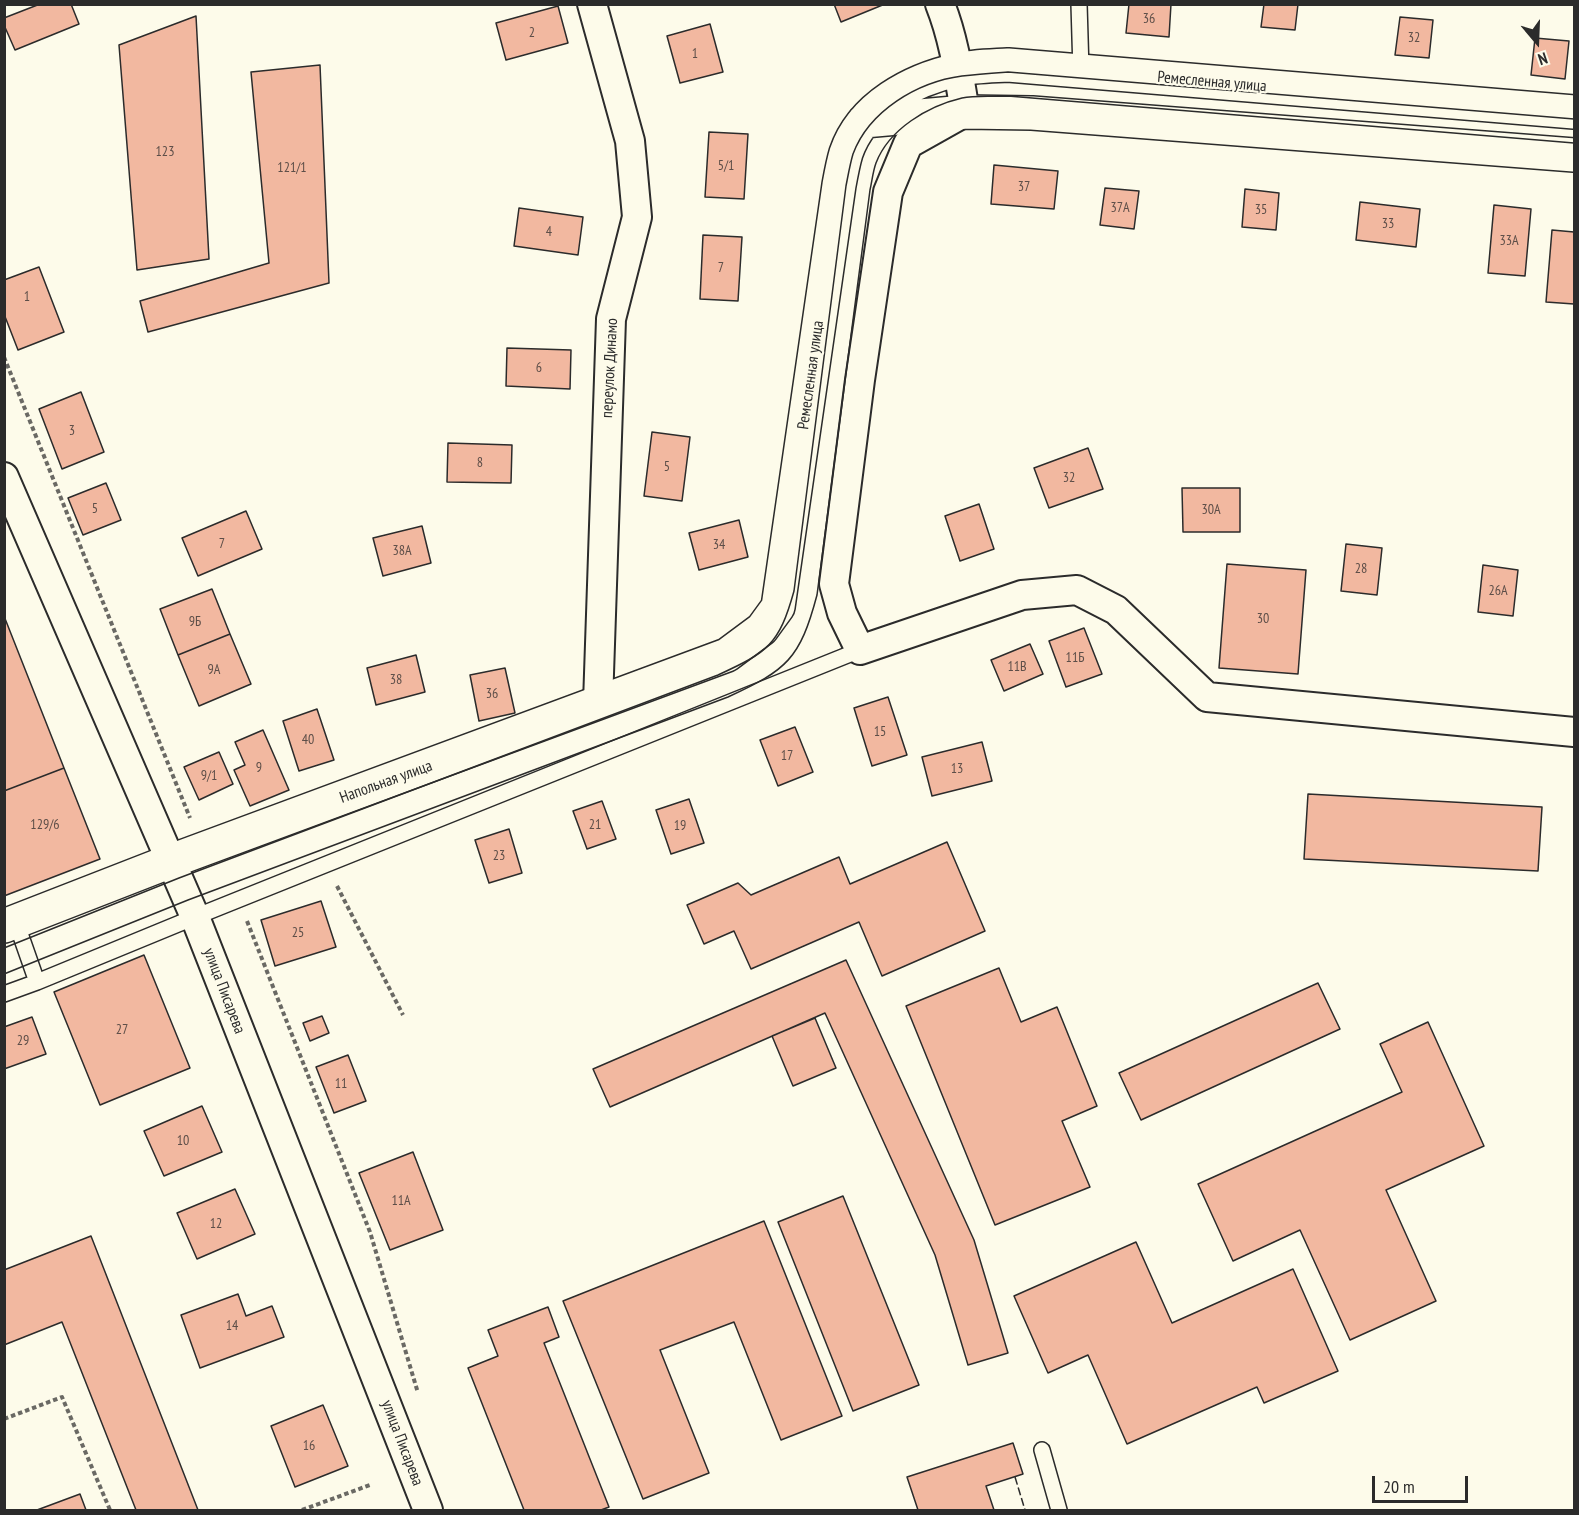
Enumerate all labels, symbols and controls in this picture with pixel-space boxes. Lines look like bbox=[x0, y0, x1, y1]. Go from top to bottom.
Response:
house number: 36 bbox=[1143, 11, 1155, 27]
north arrow bbox=[1507, 12, 1567, 72]
house number: 2 bbox=[529, 25, 535, 41]
house number: 32 bbox=[1408, 30, 1420, 46]
house number: 1 bbox=[692, 46, 698, 62]
text: N bbox=[1536, 48, 1550, 70]
street label: Ремесленная улица bbox=[1157, 68, 1267, 96]
house number: 123 bbox=[156, 144, 174, 160]
house number: 5/1 bbox=[718, 158, 734, 174]
house number: 121/1 bbox=[277, 160, 307, 176]
house number: 37 bbox=[1018, 179, 1030, 195]
house number: 37А bbox=[1110, 200, 1130, 216]
house number: 35 bbox=[1255, 202, 1267, 218]
house number: 33 bbox=[1382, 216, 1394, 232]
house number: 4 bbox=[546, 224, 552, 240]
house number: 33А bbox=[1499, 233, 1519, 249]
house number: 7 bbox=[718, 260, 724, 276]
house number: 1 bbox=[24, 289, 30, 305]
street label: переулок Динамо bbox=[598, 318, 622, 418]
street label: Ремесленная улица bbox=[794, 319, 828, 431]
house number: 6 bbox=[536, 360, 542, 376]
house number: 3 bbox=[69, 423, 75, 439]
house number: 8 bbox=[477, 455, 483, 471]
house number: 5 bbox=[664, 459, 670, 475]
house number: 32 bbox=[1063, 470, 1075, 486]
house number: 5 bbox=[92, 501, 98, 517]
house number: 30А bbox=[1201, 502, 1221, 518]
house number: 7 bbox=[219, 536, 225, 552]
house number: 34 bbox=[713, 537, 725, 553]
house number: 38А bbox=[392, 543, 412, 559]
house number: 28 bbox=[1355, 561, 1367, 577]
house number: 26А bbox=[1488, 583, 1508, 599]
house number: 30 bbox=[1257, 611, 1269, 627]
house number: 9Б bbox=[189, 614, 201, 630]
house number: 11Б bbox=[1066, 650, 1084, 666]
house number: 11В bbox=[1007, 659, 1027, 675]
house number: 9А bbox=[208, 662, 220, 678]
house number: 38 bbox=[390, 672, 402, 688]
house number: 36 bbox=[486, 686, 498, 702]
house number: 15 bbox=[874, 724, 886, 740]
house number: 40 bbox=[302, 732, 314, 748]
house number: 17 bbox=[781, 748, 793, 764]
street label: Напольная улица bbox=[337, 756, 435, 808]
house number: 9 bbox=[256, 760, 262, 776]
house number: 13 bbox=[951, 761, 963, 777]
house number: 9/1 bbox=[201, 768, 217, 784]
house number: 129/6 bbox=[30, 817, 60, 833]
house number: 21 bbox=[589, 817, 601, 833]
house number: 19 bbox=[674, 818, 686, 834]
house number: 23 bbox=[493, 848, 505, 864]
house number: 25 bbox=[292, 925, 304, 941]
street label: улица Писарева bbox=[199, 945, 249, 1037]
house number: 27 bbox=[116, 1022, 128, 1038]
house number: 29 bbox=[17, 1033, 29, 1049]
house number: 11 bbox=[335, 1076, 347, 1092]
house number: 10 bbox=[177, 1133, 189, 1149]
house number: 11А bbox=[391, 1193, 411, 1209]
house number: 12 bbox=[210, 1216, 222, 1232]
house number: 14 bbox=[226, 1318, 238, 1334]
street label: улица Писарева bbox=[377, 1397, 427, 1489]
house number: 16 bbox=[303, 1438, 315, 1454]
scale bar bbox=[1375, 1464, 1471, 1502]
text: 20 m bbox=[1383, 1475, 1415, 1498]

